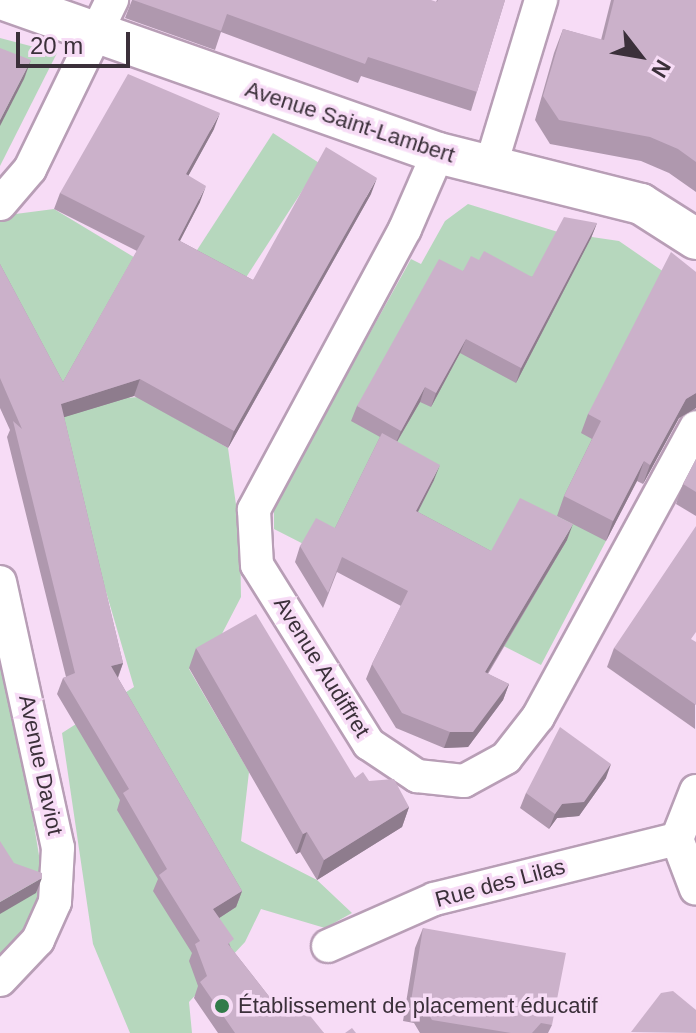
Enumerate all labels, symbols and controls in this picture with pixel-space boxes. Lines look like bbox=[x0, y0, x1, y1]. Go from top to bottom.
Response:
scale bar bbox=[20, 16, 134, 66]
north arrow bbox=[600, 16, 680, 96]
text: 20 m bbox=[30, 32, 83, 59]
text: N bbox=[646, 55, 676, 82]
street label: Avenue Saint-Lambert bbox=[242, 76, 458, 168]
street label: Avenue Audiffret bbox=[268, 591, 376, 743]
street label: Avenue Daviot bbox=[13, 692, 69, 838]
street label: Rue des Lilas bbox=[432, 853, 568, 913]
place label: Établissement de placement éducatif bbox=[238, 993, 598, 1019]
marker: Établissement de placement éducatif bbox=[213, 997, 231, 1015]

